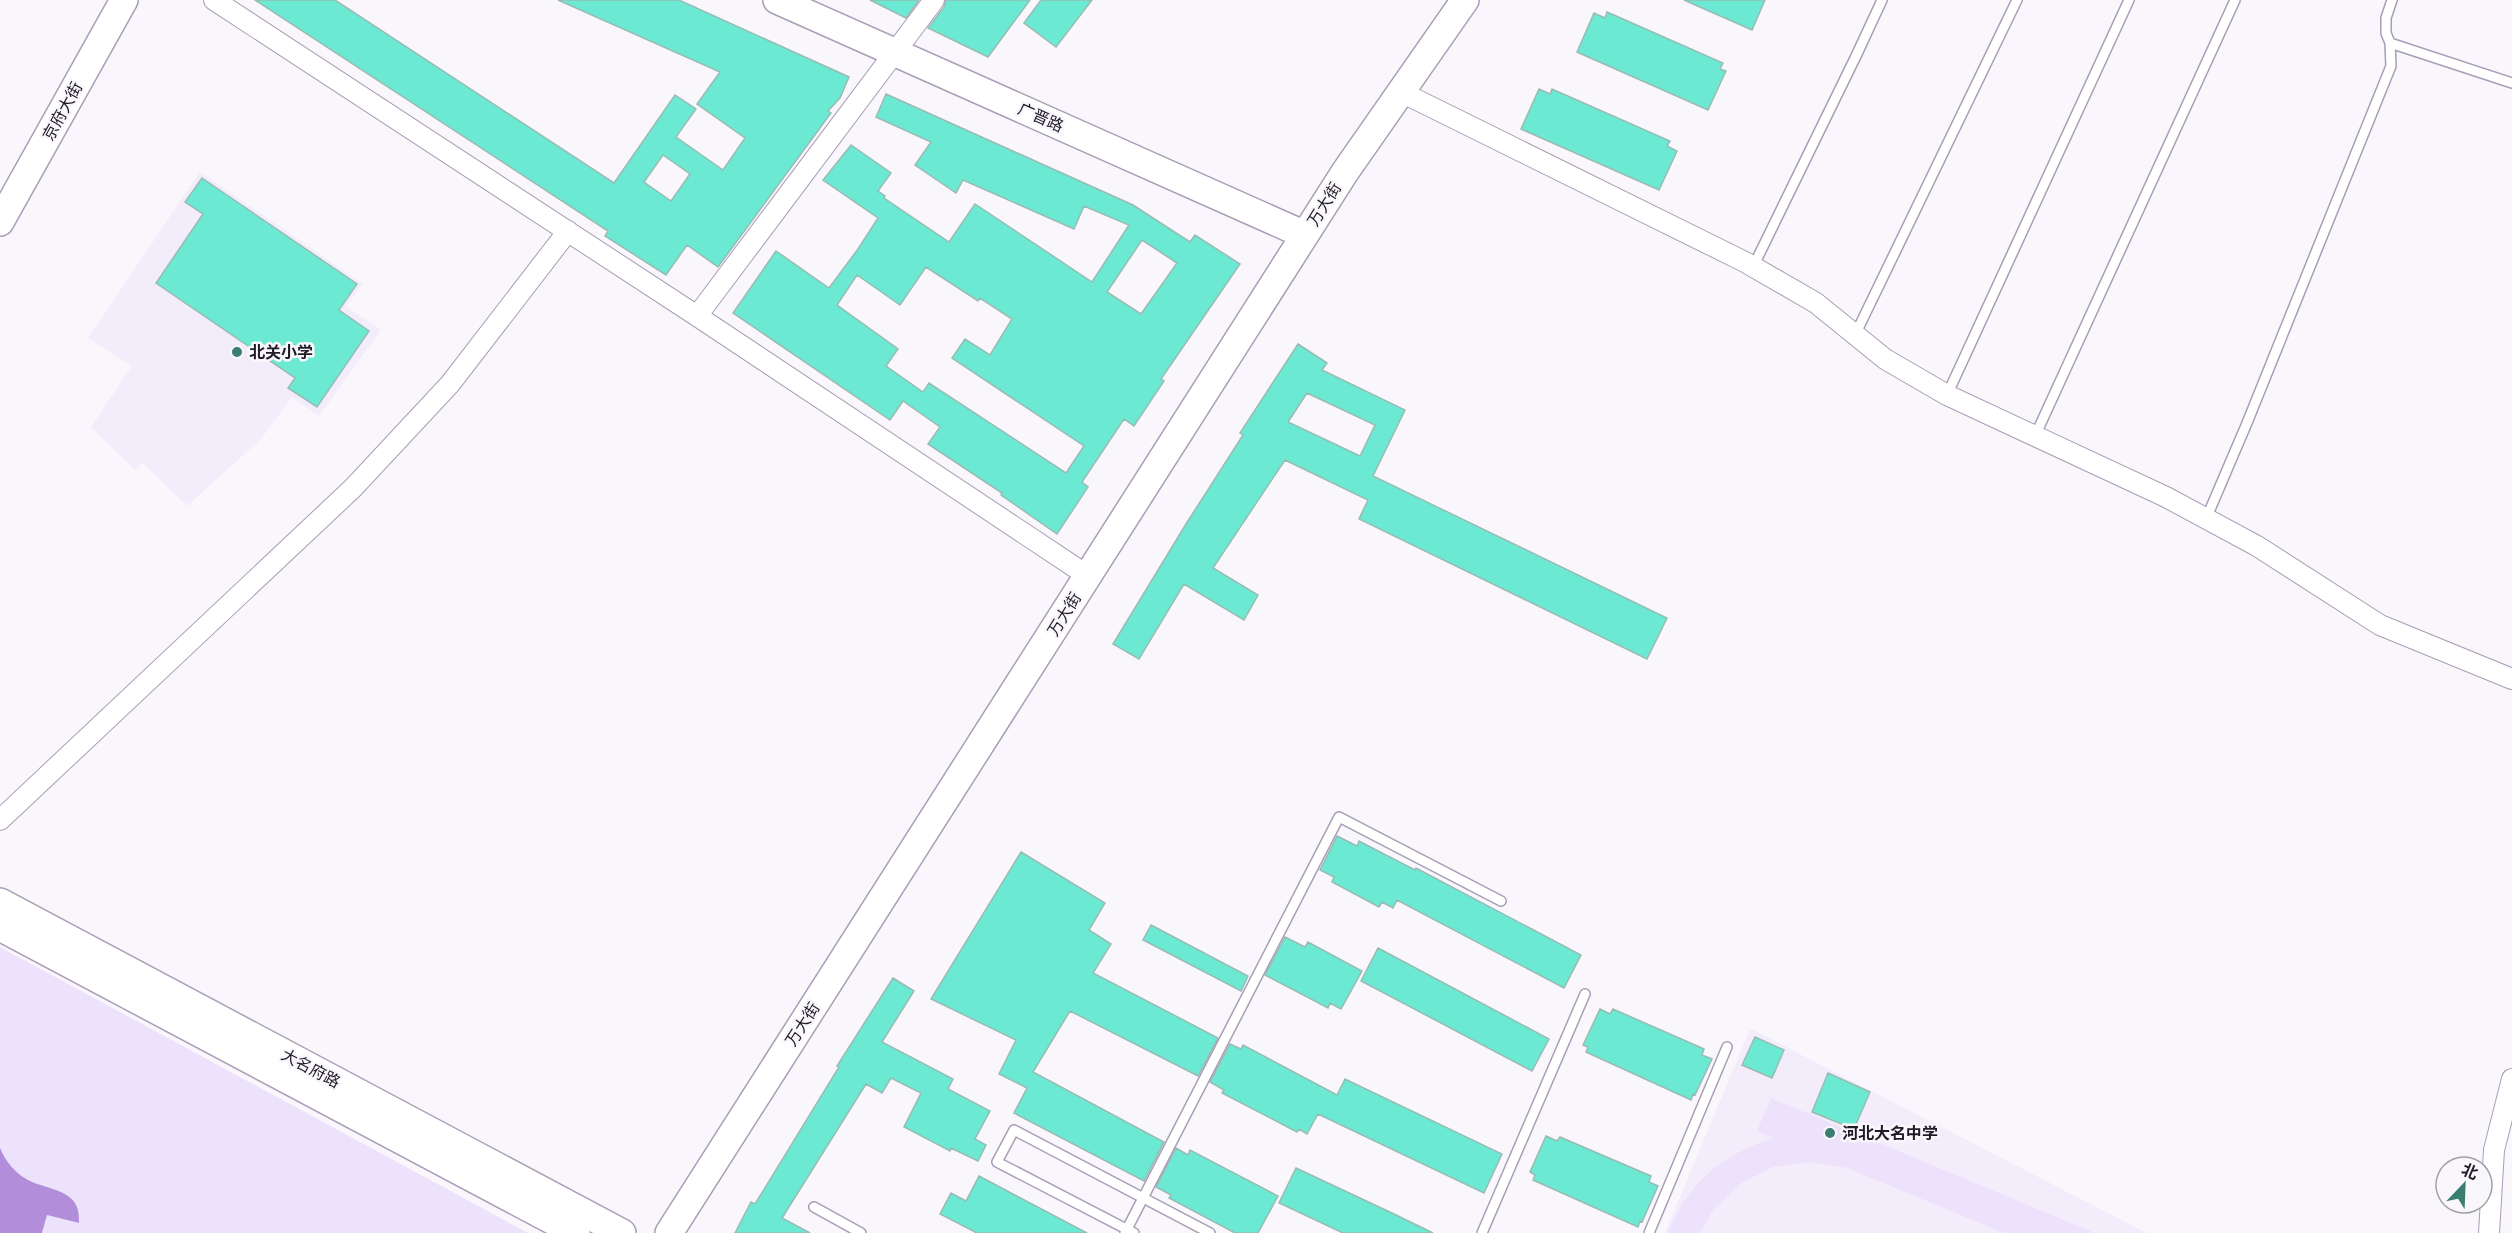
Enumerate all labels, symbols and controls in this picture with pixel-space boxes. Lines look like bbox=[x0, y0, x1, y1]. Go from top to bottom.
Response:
street label: 京府大街 bbox=[39, 79, 85, 143]
street label: 广晋路 bbox=[1015, 99, 1067, 135]
street label: 万大街 bbox=[1304, 179, 1344, 229]
place label: 北关小学 bbox=[249, 343, 313, 361]
marker: 北关小学 bbox=[230, 345, 244, 359]
street label: 万大街 bbox=[1044, 589, 1084, 639]
street label: 万大街 bbox=[781, 999, 823, 1049]
street label: 大名府路 bbox=[279, 1045, 343, 1091]
place label: 河北大名中学 bbox=[1842, 1124, 1938, 1142]
marker: 河北大名中学 bbox=[1823, 1126, 1837, 1140]
north arrow bbox=[2434, 1155, 2494, 1215]
text: 北 bbox=[2459, 1160, 2481, 1183]

